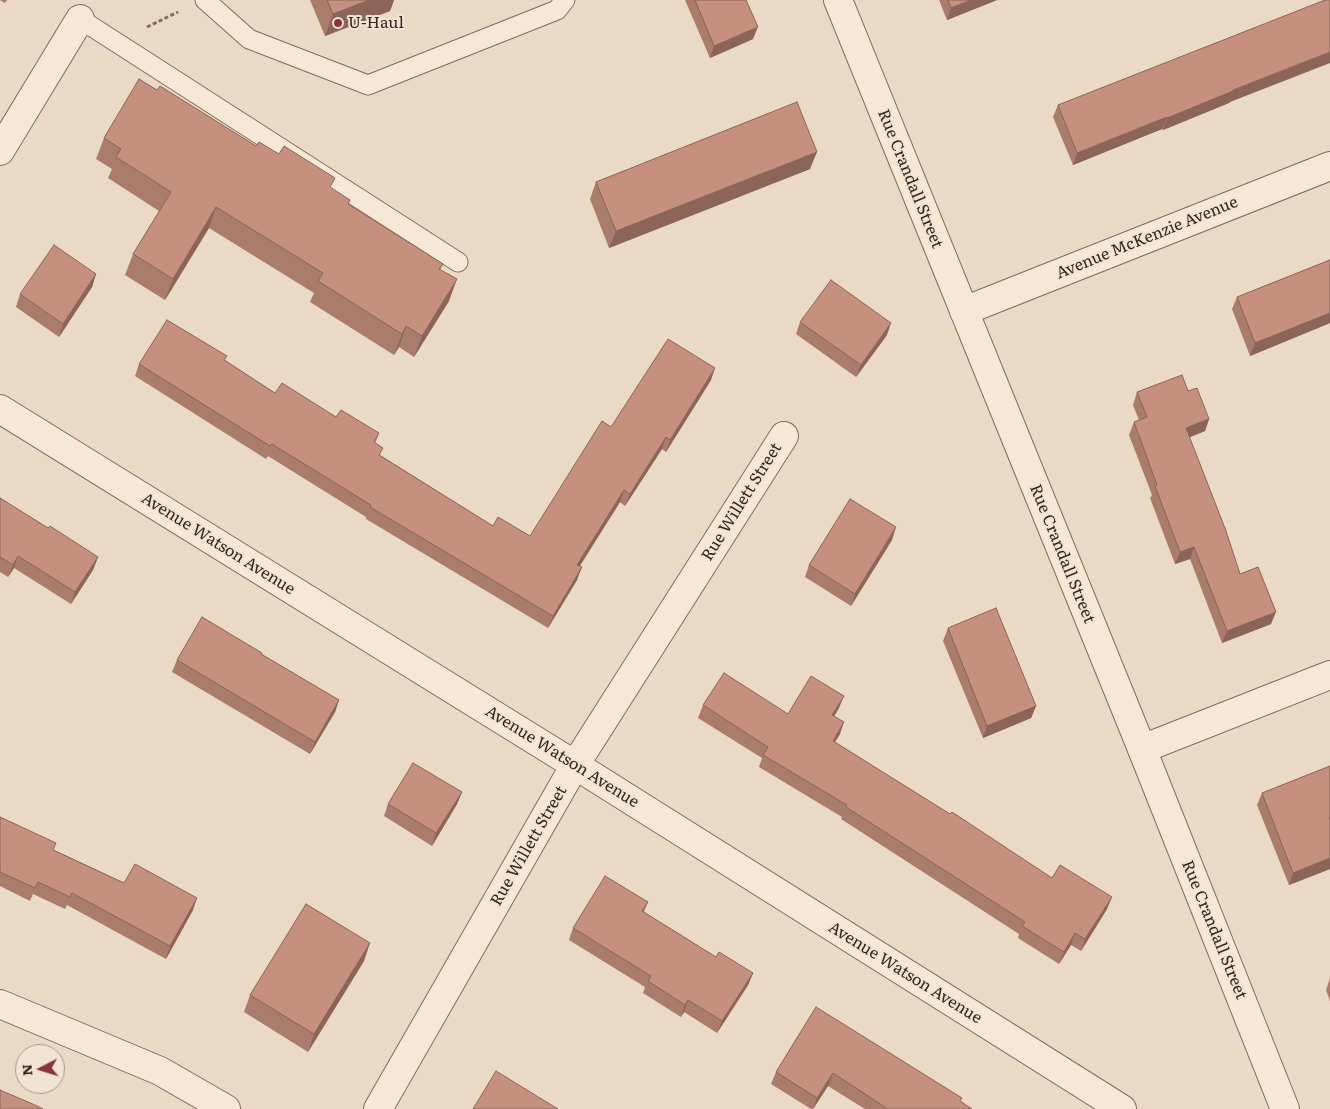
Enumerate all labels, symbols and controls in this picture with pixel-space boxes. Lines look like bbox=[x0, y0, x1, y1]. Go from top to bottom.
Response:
place label: U-Haul bbox=[348, 13, 404, 33]
marker: U-Haul bbox=[332, 17, 344, 29]
street label: Rue Crandall Street bbox=[873, 107, 947, 251]
street label: Avenue McKenzie Avenue bbox=[1053, 193, 1241, 283]
street label: Rue Willett Street bbox=[698, 439, 786, 565]
street label: Rue Crandall Street bbox=[1025, 482, 1099, 626]
street label: Avenue Watson Avenue bbox=[138, 489, 298, 599]
street label: Avenue Watson Avenue bbox=[482, 702, 642, 812]
street label: Rue Willett Street bbox=[487, 783, 571, 909]
street label: Rue Crandall Street bbox=[1177, 858, 1251, 1002]
street label: Avenue Watson Avenue bbox=[825, 918, 985, 1028]
north arrow bbox=[15, 1044, 65, 1094]
text: N bbox=[16, 1063, 37, 1077]

